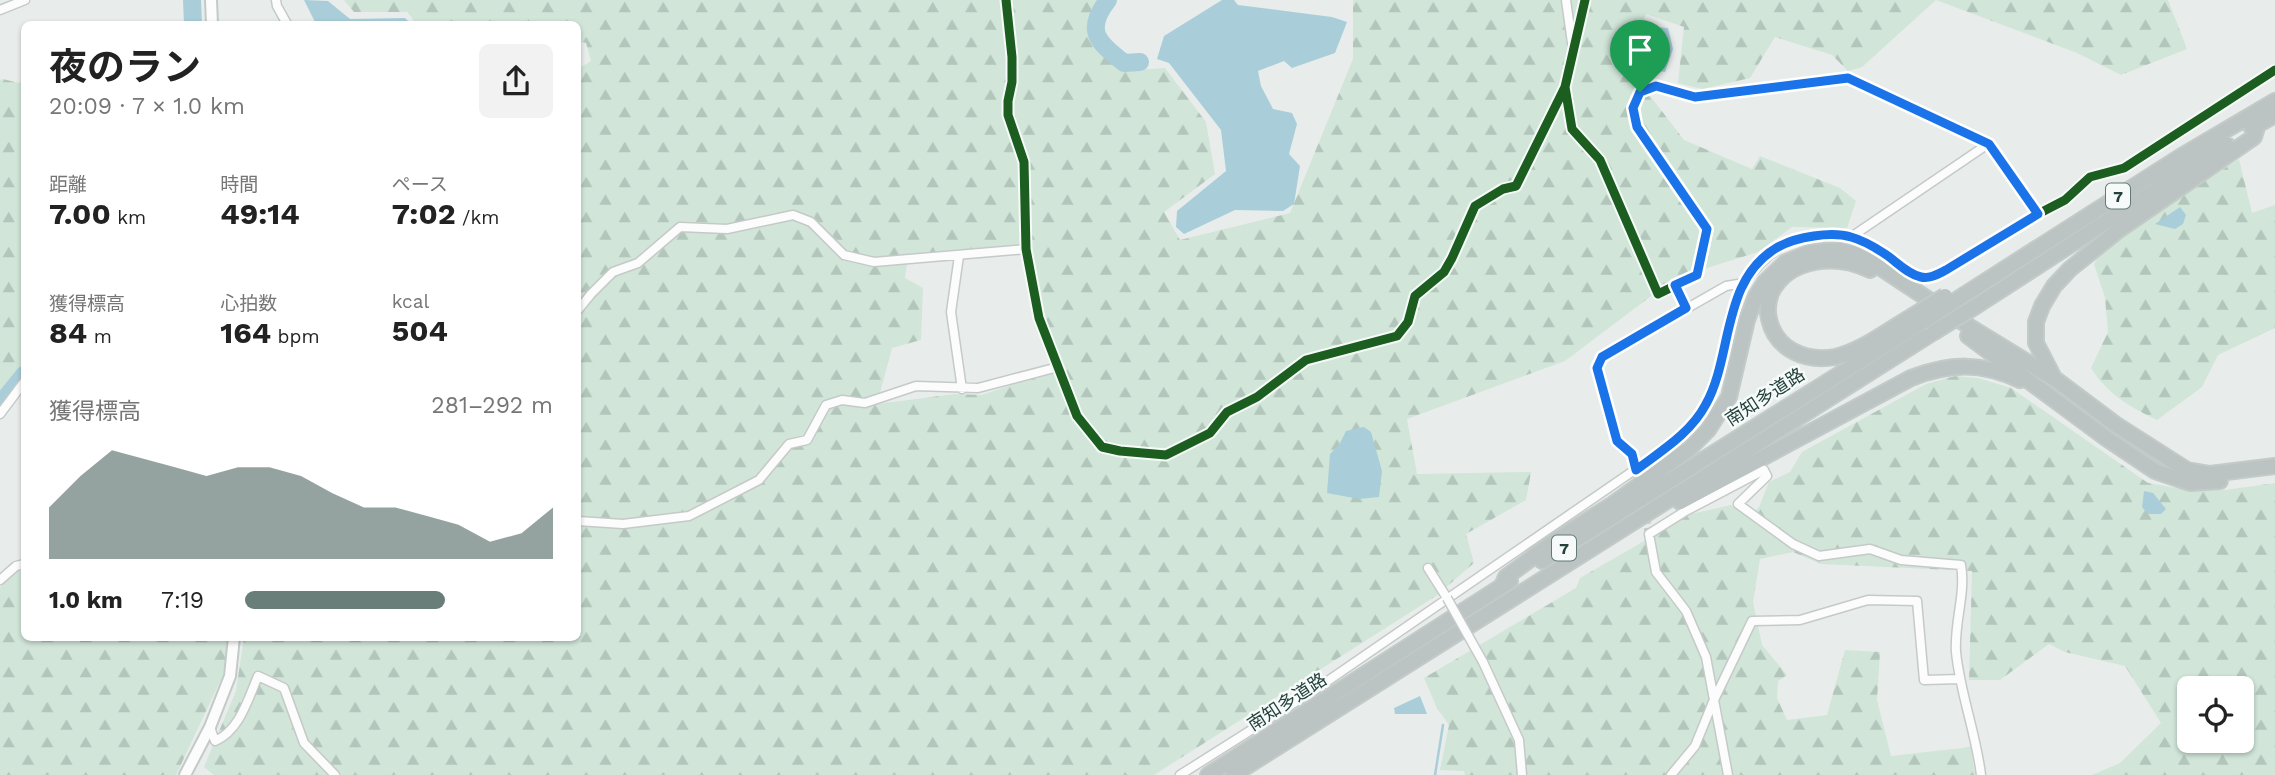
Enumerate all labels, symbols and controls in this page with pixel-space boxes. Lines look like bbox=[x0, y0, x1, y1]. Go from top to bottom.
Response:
pin bbox=[1610, 20, 1670, 92]
icon: arrive bbox=[1621, 31, 1659, 69]
button: share bbox=[479, 44, 553, 118]
text: 夜のラン bbox=[49, 45, 201, 89]
text: 20:09 · 7 × 1.0 km bbox=[49, 93, 245, 120]
text: 距離 bbox=[49, 173, 87, 196]
text: 時間 bbox=[220, 173, 258, 196]
text: ペース bbox=[392, 173, 448, 196]
road number: 7 bbox=[2106, 184, 2130, 208]
text: 7.00 bbox=[49, 196, 111, 231]
text: 49:14 bbox=[220, 196, 300, 231]
text: 7:02 bbox=[392, 196, 456, 231]
text: km bbox=[111, 206, 146, 229]
text: /km bbox=[456, 206, 499, 229]
text: kcal bbox=[392, 290, 429, 313]
text: 獲得標高 bbox=[49, 292, 125, 315]
text: 心拍数 bbox=[220, 292, 277, 315]
text: 504 bbox=[392, 313, 448, 348]
text: 84 bbox=[49, 315, 87, 350]
text: 164 bbox=[220, 315, 271, 350]
text: m bbox=[87, 325, 112, 348]
text: bpm bbox=[271, 325, 320, 348]
street label: 南知多道路 bbox=[1721, 363, 1808, 430]
text: 281–292 m bbox=[431, 392, 553, 419]
text: 獲得標高 bbox=[49, 398, 141, 425]
road number: 7 bbox=[1552, 536, 1576, 561]
text: 1.0 km bbox=[49, 587, 123, 614]
text: 7:19 bbox=[161, 587, 204, 614]
street label: 南知多道路 bbox=[1243, 668, 1330, 735]
map controls bbox=[2177, 676, 2254, 753]
button: locate bbox=[2177, 676, 2254, 753]

